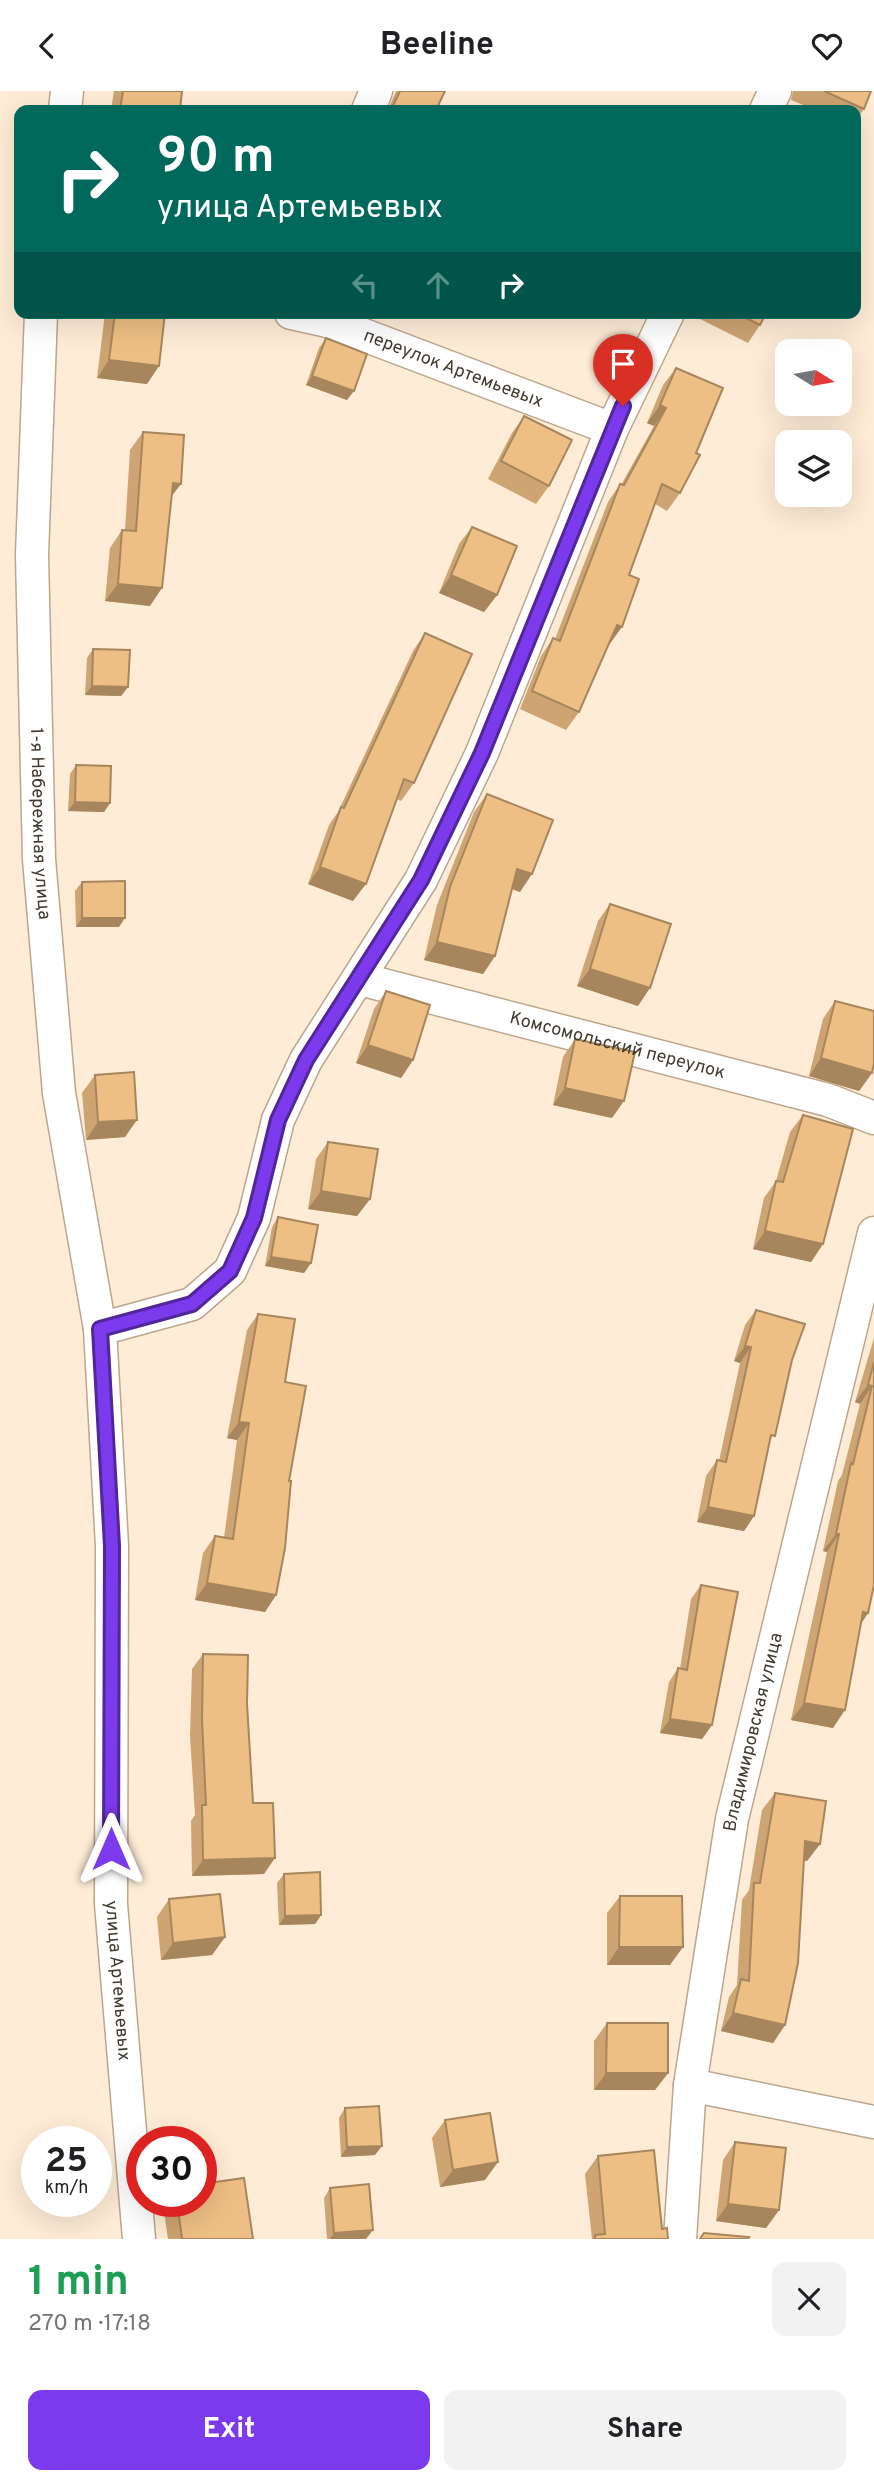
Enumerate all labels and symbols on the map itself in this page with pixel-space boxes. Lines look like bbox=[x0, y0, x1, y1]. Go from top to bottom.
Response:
street label: переулок Артемьевых bbox=[360, 324, 546, 413]
pin bbox=[593, 334, 653, 406]
north arrow bbox=[775, 339, 852, 417]
street label: 1-я Набережная улица bbox=[24, 727, 56, 921]
street label: Комсомольский переулок bbox=[507, 1007, 728, 1085]
street label: Владимировская улица bbox=[719, 1630, 788, 1833]
position arrow bbox=[74, 1812, 148, 1886]
street label: улица Артемьевых bbox=[99, 1900, 136, 2062]
speed limit sign: 30 bbox=[126, 2126, 217, 2217]

